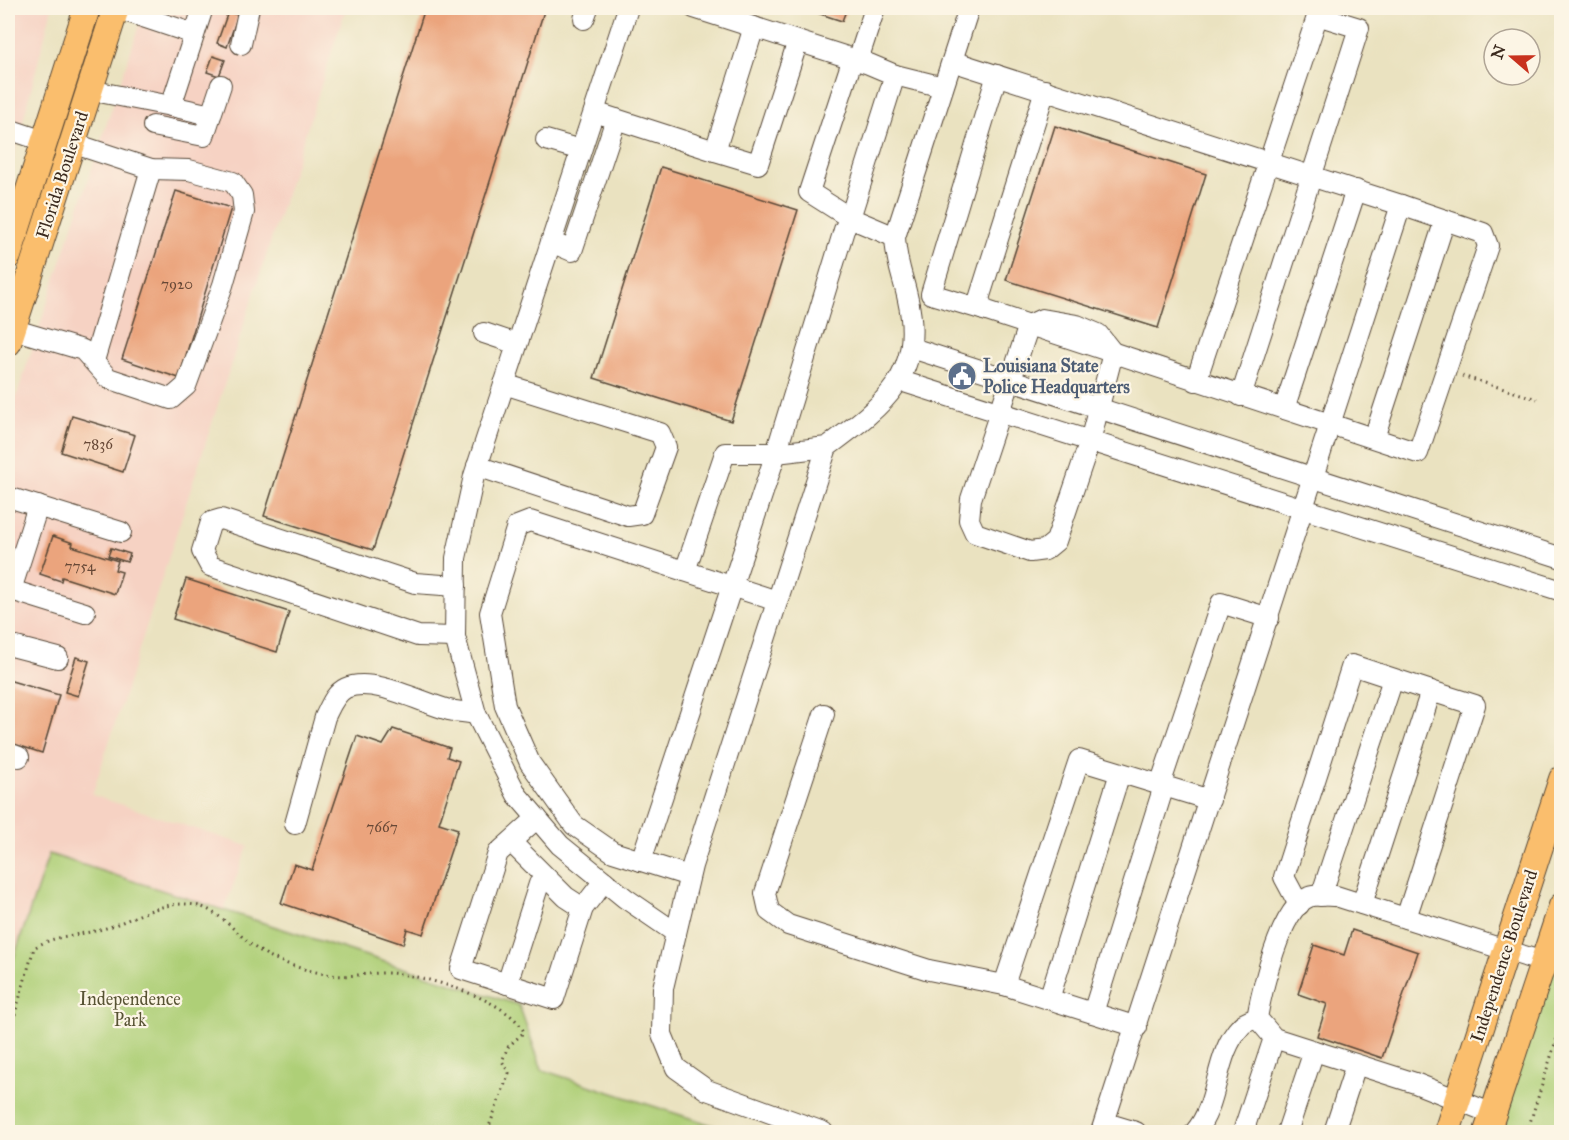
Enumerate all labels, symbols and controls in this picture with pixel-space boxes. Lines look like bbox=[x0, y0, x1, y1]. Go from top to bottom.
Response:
north arrow bbox=[1482, 27, 1542, 87]
text: N bbox=[1487, 42, 1510, 62]
street label: Florida Boulevard bbox=[31, 109, 93, 241]
house number: 7920 bbox=[161, 275, 193, 293]
place label: Louisiana State Police Headquarters bbox=[983, 355, 1130, 399]
public building icon: Louisiana State Police Headquarters bbox=[946, 360, 978, 392]
house number: 7836 bbox=[83, 435, 114, 453]
house number: 7754 bbox=[65, 557, 96, 575]
house number: 7667 bbox=[366, 818, 398, 836]
street label: Independence Boulevard bbox=[1466, 867, 1542, 1045]
park label: Independence Park bbox=[79, 988, 181, 1031]

